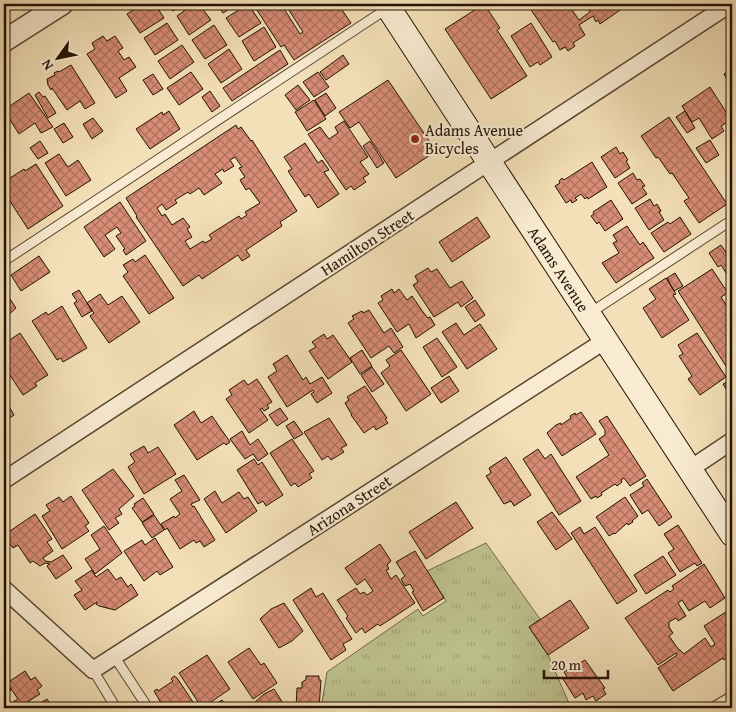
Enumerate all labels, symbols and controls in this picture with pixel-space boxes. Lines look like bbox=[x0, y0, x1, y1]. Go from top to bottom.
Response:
north arrow bbox=[32, 32, 82, 82]
text: N bbox=[36, 55, 58, 74]
place label: Adams Avenue Bicycles bbox=[425, 118, 523, 160]
marker: Adams Avenue Bicycles bbox=[409, 133, 421, 145]
street label: Hamilton Street bbox=[316, 203, 419, 281]
street label: Adams Avenue bbox=[522, 221, 596, 317]
street label: Arizona Street bbox=[302, 468, 396, 541]
scale bar bbox=[544, 647, 607, 679]
text: 20 m bbox=[551, 654, 582, 675]

